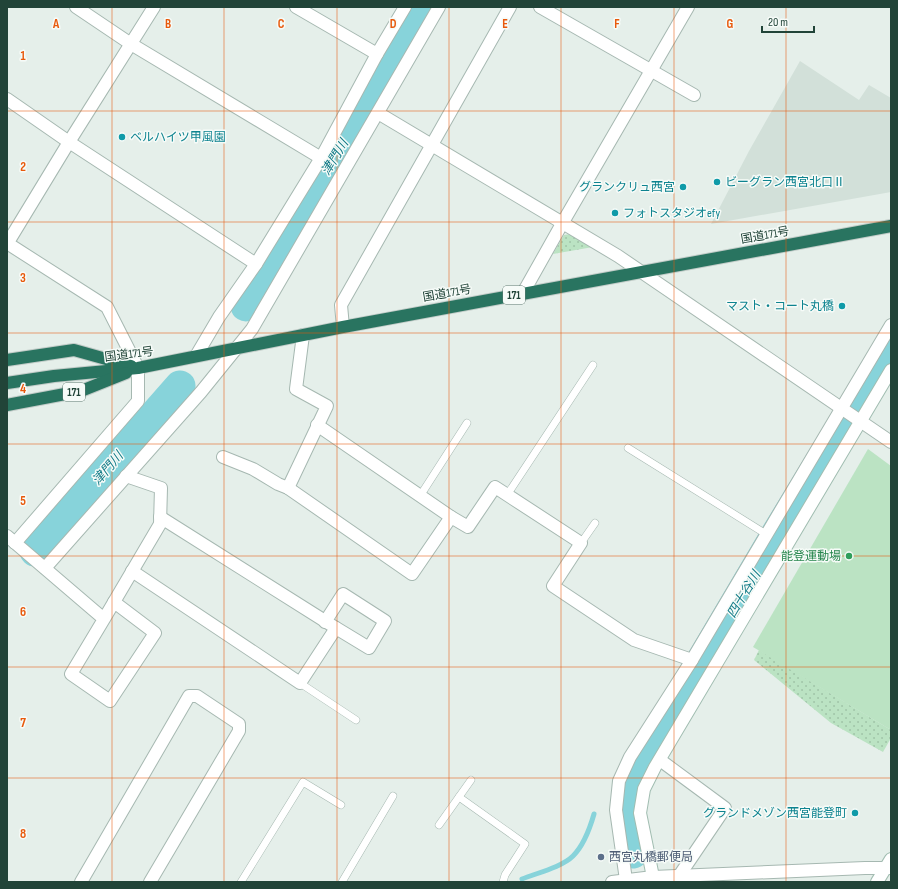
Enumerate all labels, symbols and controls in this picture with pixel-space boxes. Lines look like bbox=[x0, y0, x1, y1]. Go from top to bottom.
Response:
scale bar bbox=[762, 8, 814, 34]
text: 20 m bbox=[768, 15, 788, 30]
text: A bbox=[52, 16, 60, 32]
text: B bbox=[165, 16, 171, 32]
text: C bbox=[278, 16, 285, 32]
text: D bbox=[390, 16, 397, 32]
text: E bbox=[502, 16, 508, 32]
text: F bbox=[614, 16, 620, 32]
text: G bbox=[727, 16, 734, 32]
text: 1 bbox=[20, 48, 26, 64]
place label: ベルハイツ甲風園 bbox=[130, 130, 226, 145]
marker: ベルハイツ甲風園 bbox=[117, 132, 127, 142]
water label: 津門川 bbox=[318, 135, 353, 178]
text: 2 bbox=[20, 159, 26, 175]
place label: ビーグラン西宮北口Ⅱ bbox=[725, 175, 845, 190]
marker: ビーグラン西宮北口Ⅱ bbox=[712, 177, 722, 187]
place label: グランクリュ西宮 bbox=[579, 180, 675, 195]
marker: グランクリュ西宮 bbox=[678, 182, 688, 192]
place label: フォトスタジオefy bbox=[623, 206, 720, 221]
marker: フォトスタジオefy bbox=[610, 208, 620, 218]
street label: 国道171号 bbox=[740, 224, 791, 247]
text: 3 bbox=[20, 270, 26, 286]
street label: 国道171号 bbox=[422, 282, 473, 305]
road number: 171 bbox=[503, 286, 525, 304]
place label: マスト・コート丸橋 bbox=[726, 299, 834, 314]
marker: マスト・コート丸橋 bbox=[837, 301, 847, 311]
street label: 国道171号 bbox=[104, 344, 154, 365]
text: 4 bbox=[20, 381, 26, 397]
road number: 171 bbox=[63, 383, 85, 401]
water label: 津門川 bbox=[89, 447, 128, 489]
text: 5 bbox=[20, 493, 26, 509]
place label: 能登運動場 bbox=[781, 549, 841, 564]
marker: 能登運動場 bbox=[844, 551, 854, 561]
water label: 四十谷川 bbox=[724, 566, 765, 621]
text: 6 bbox=[20, 604, 26, 620]
text: 7 bbox=[20, 715, 26, 731]
place label: グランドメゾン西宮能登町 bbox=[703, 806, 847, 821]
marker: グランドメゾン西宮能登町 bbox=[850, 808, 860, 818]
text: 8 bbox=[20, 826, 26, 842]
place label: 西宮丸橋郵便局 bbox=[609, 850, 693, 865]
marker: 西宮丸橋郵便局 bbox=[596, 852, 606, 862]

